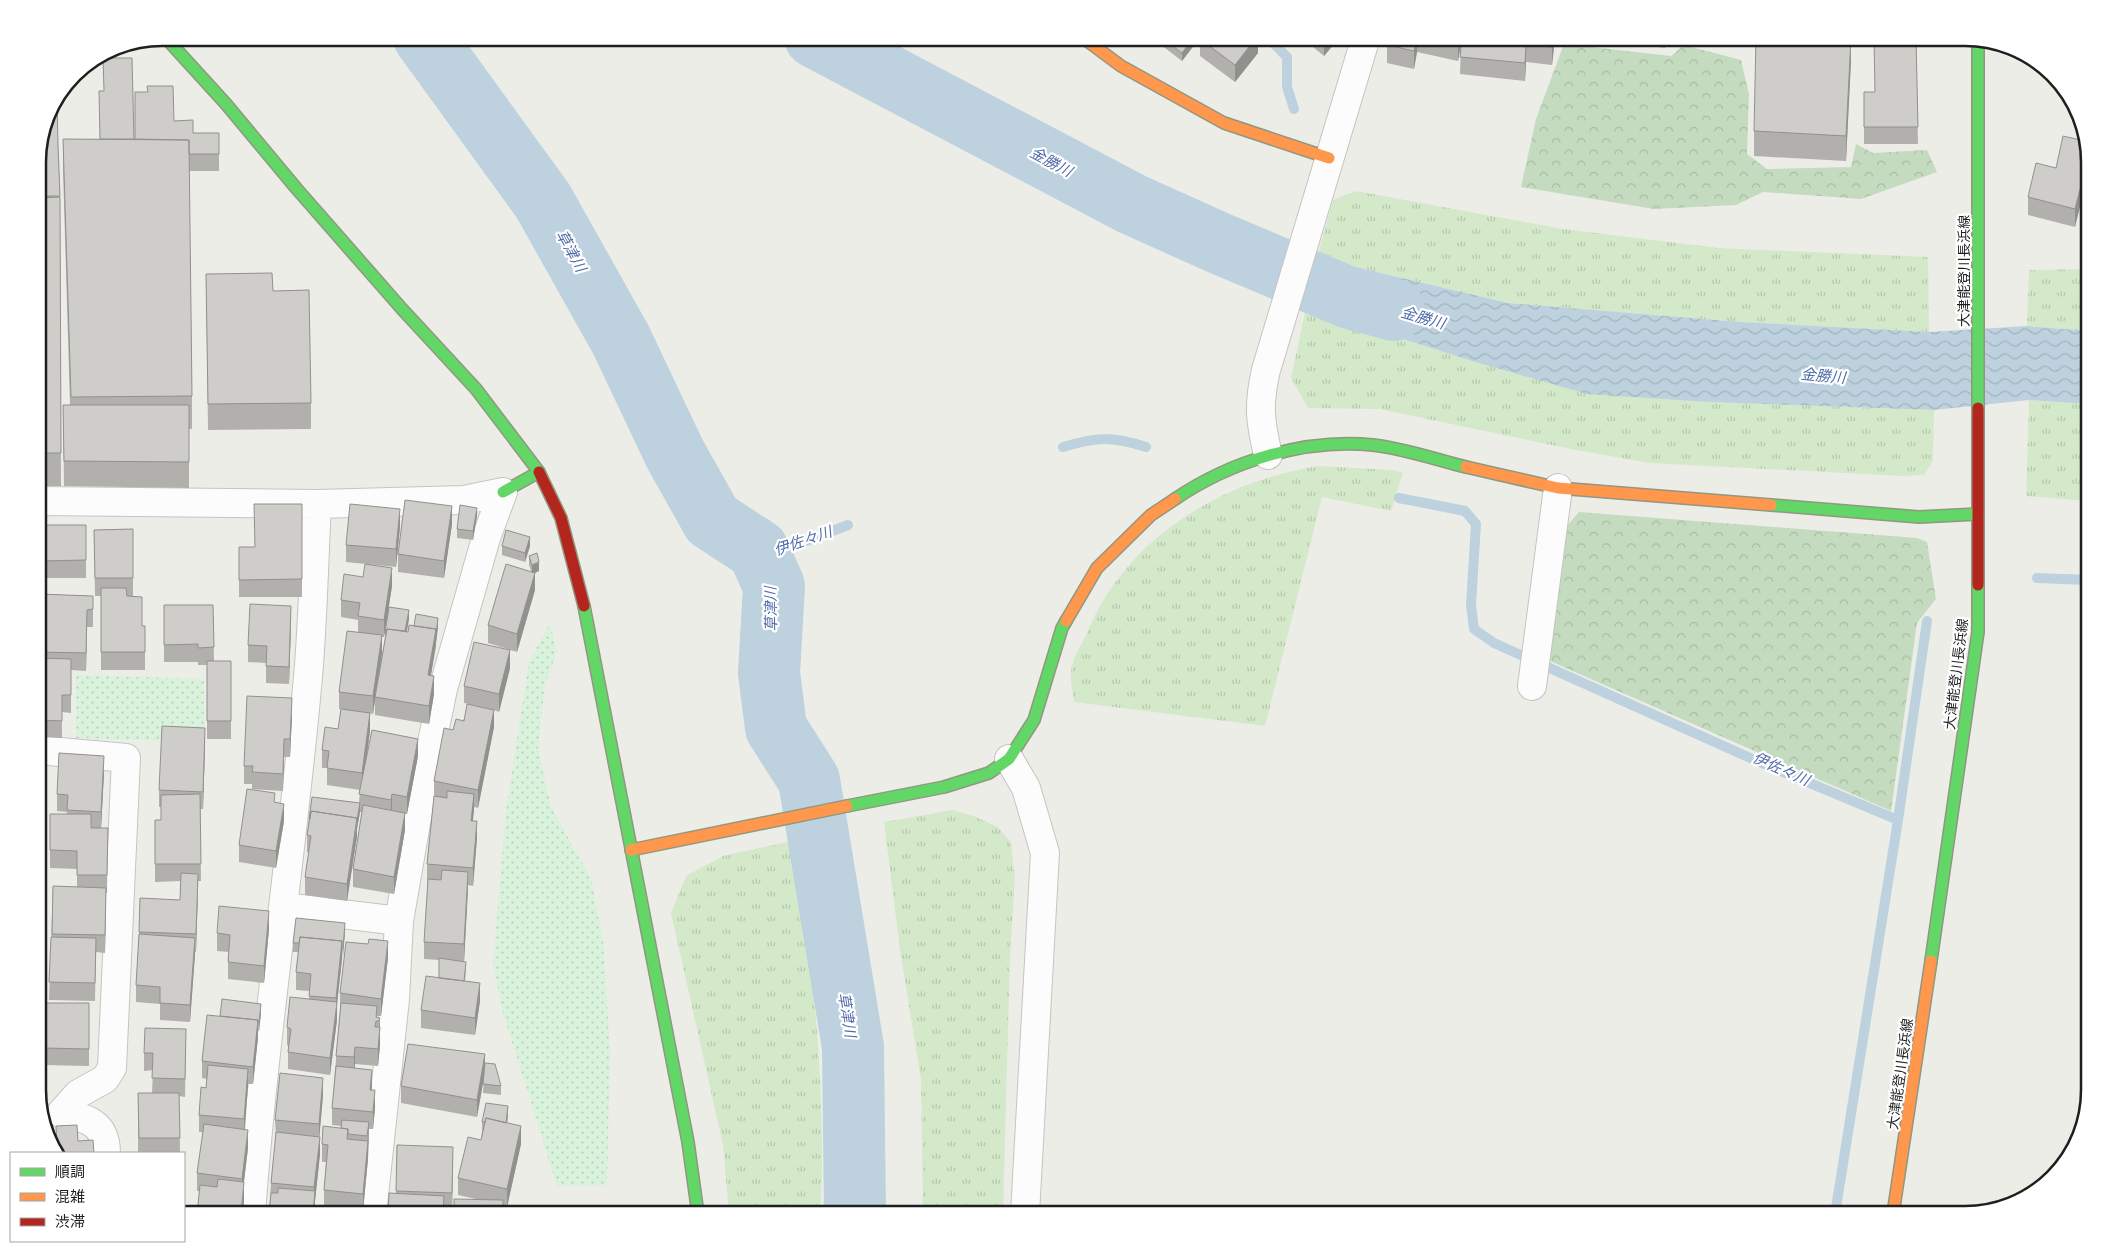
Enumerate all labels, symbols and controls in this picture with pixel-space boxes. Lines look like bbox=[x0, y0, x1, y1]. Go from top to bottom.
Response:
water label: 金勝川 bbox=[1026, 143, 1077, 183]
street label: 大津能登川長浜線 bbox=[1955, 215, 1975, 327]
water label: 草津川 bbox=[550, 226, 592, 278]
water label: 金勝川 bbox=[1398, 302, 1449, 335]
water label: 金勝川 bbox=[1800, 364, 1848, 389]
water label: 伊佐々川 bbox=[771, 521, 837, 561]
water label: 草津川 bbox=[761, 584, 782, 632]
street label: 大津能登川長浜線 bbox=[1940, 617, 1974, 731]
water label: 伊佐々川 bbox=[1749, 748, 1814, 792]
water label: 草津川 bbox=[833, 991, 861, 1041]
street label: 大津能登川長浜線 bbox=[1883, 1017, 1919, 1131]
legend bbox=[10, 1152, 185, 1242]
text: 順調 bbox=[55, 1162, 85, 1183]
text: 混雑 bbox=[55, 1187, 85, 1208]
text: 渋滞 bbox=[55, 1212, 85, 1233]

